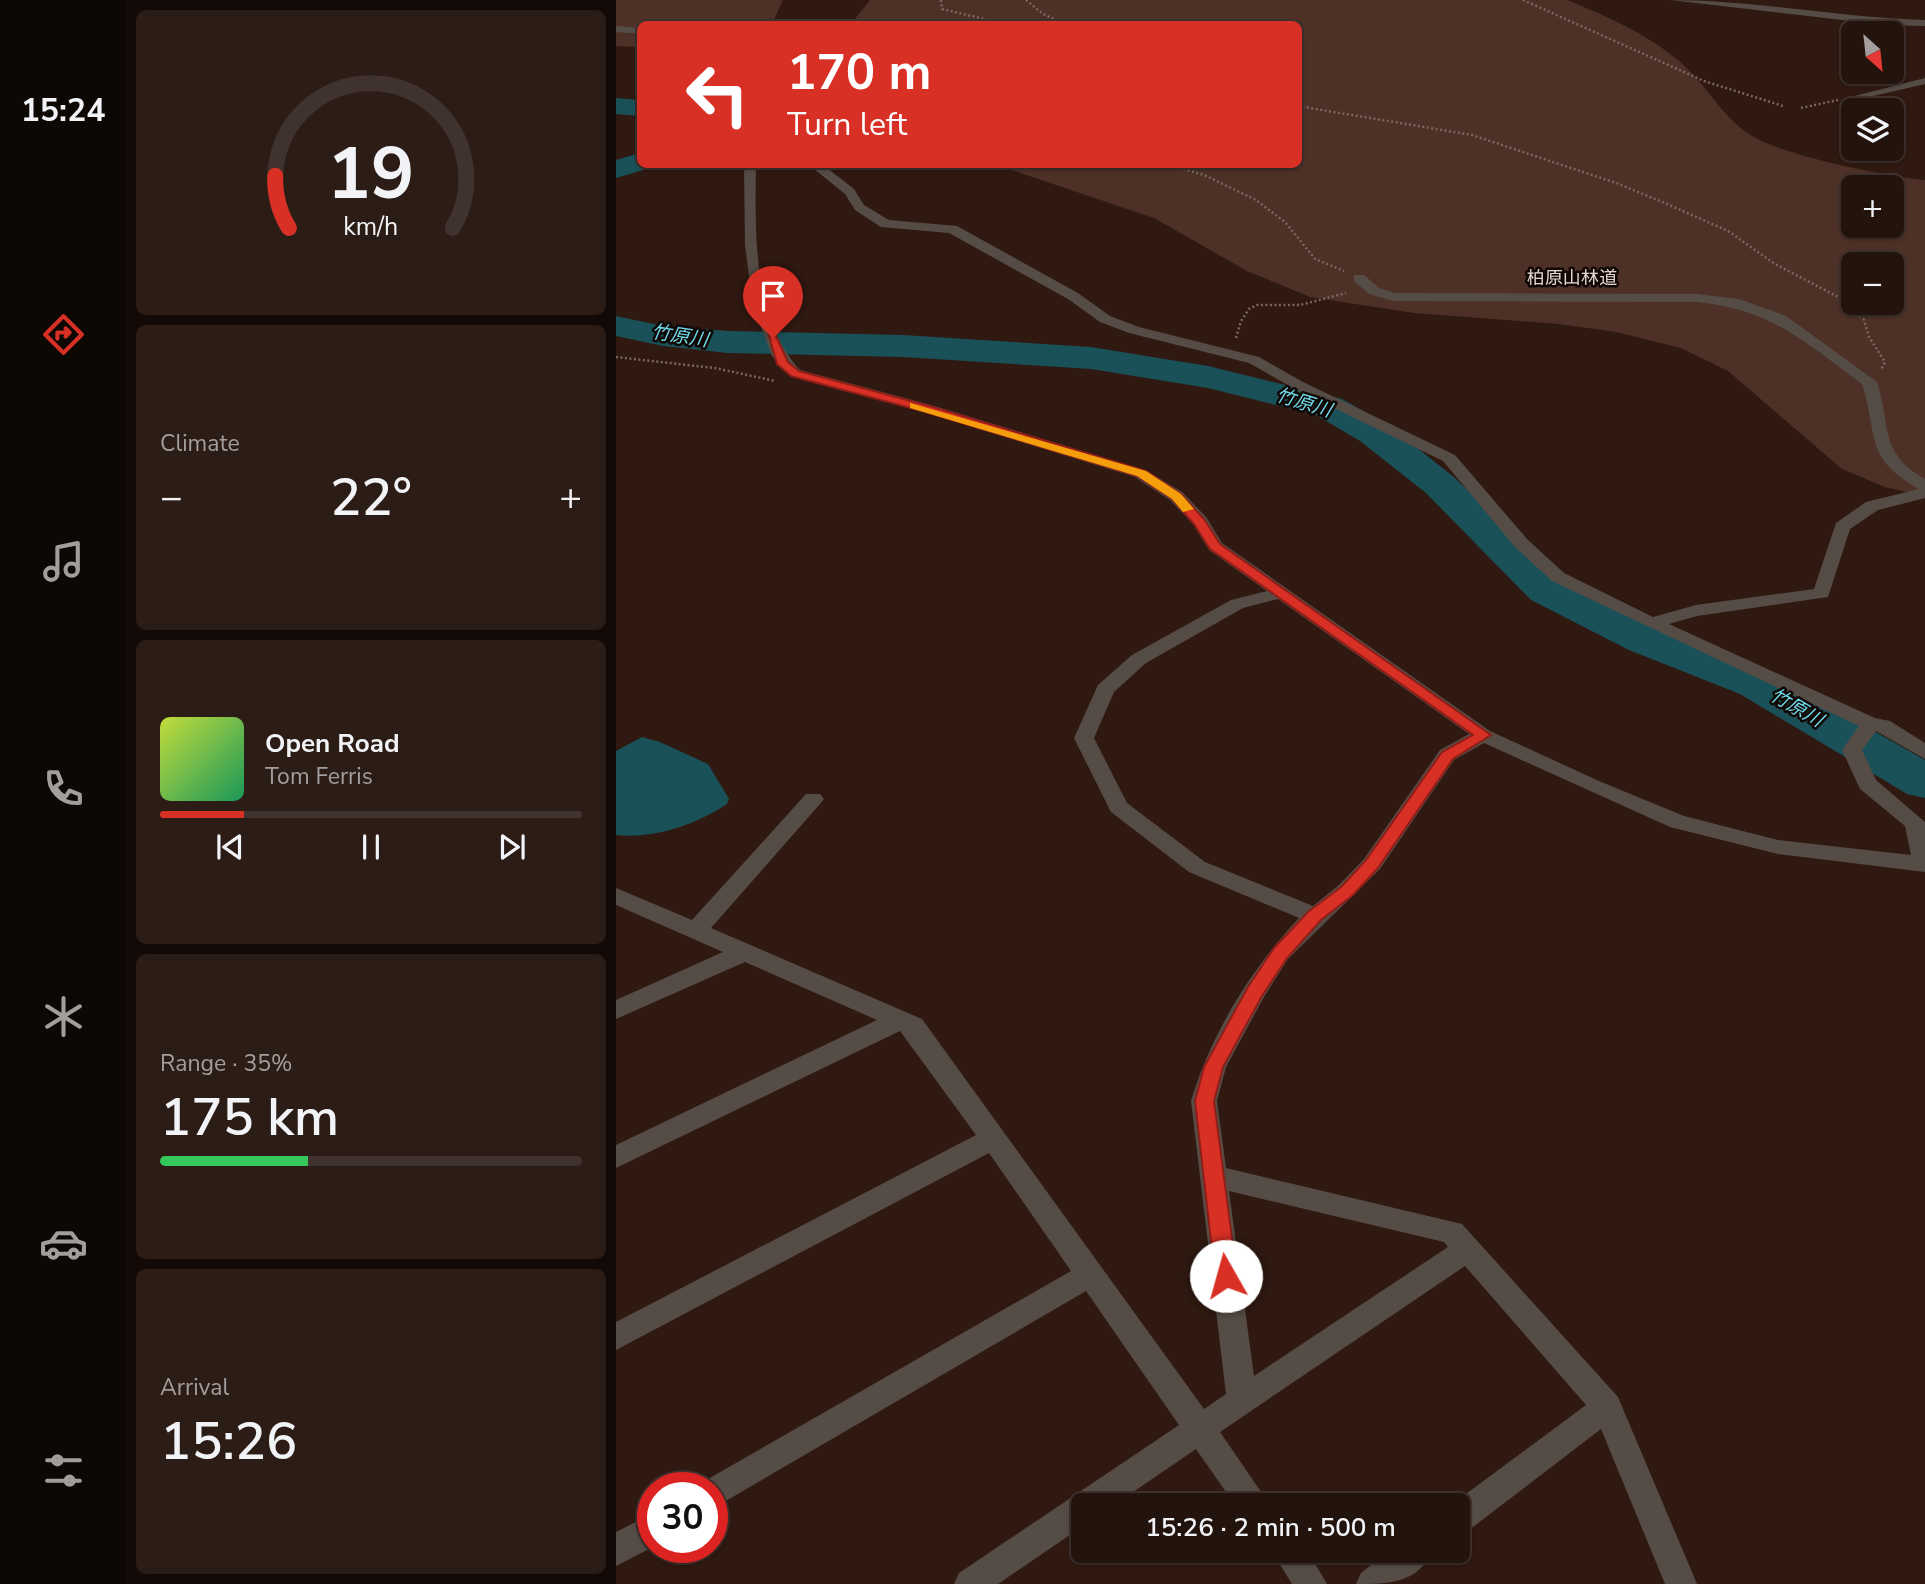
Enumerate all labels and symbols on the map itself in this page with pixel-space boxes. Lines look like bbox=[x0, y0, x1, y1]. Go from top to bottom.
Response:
north arrow bbox=[1841, 21, 1904, 84]
pin bbox=[743, 266, 803, 338]
street label: 柏原山林道 bbox=[1527, 266, 1617, 290]
water label: 竹原川 bbox=[650, 319, 712, 354]
water label: 竹原川 bbox=[1273, 382, 1337, 424]
water label: 竹原川 bbox=[1765, 682, 1829, 734]
position arrow bbox=[1189, 1239, 1263, 1313]
speed limit sign: 30 bbox=[637, 1472, 728, 1563]

